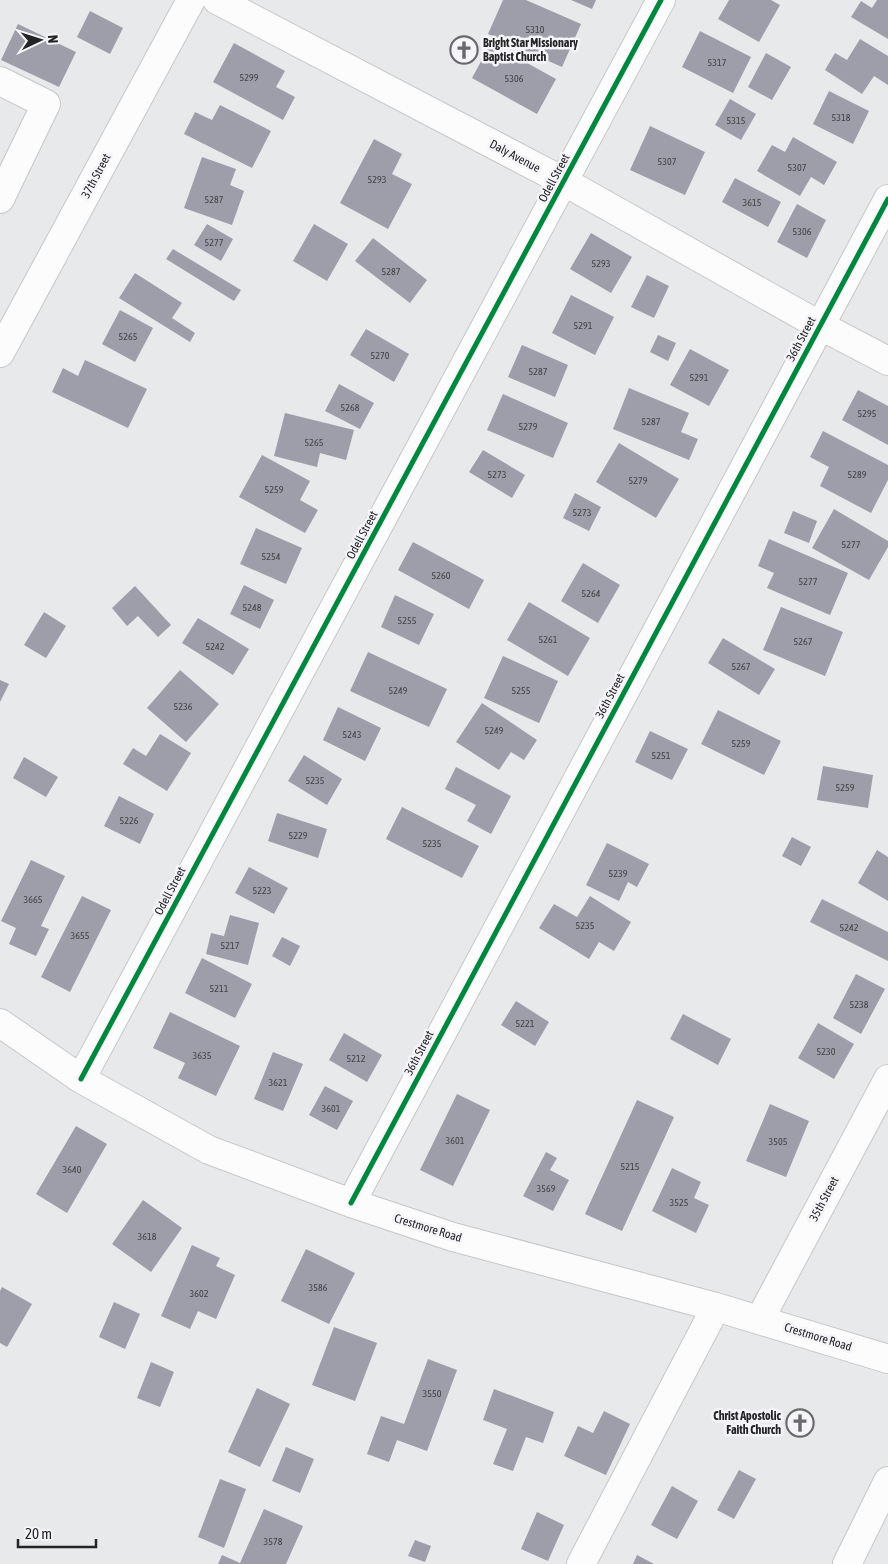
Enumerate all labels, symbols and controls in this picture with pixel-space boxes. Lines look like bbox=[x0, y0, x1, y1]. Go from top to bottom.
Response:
north arrow bbox=[15, 15, 65, 65]
house number: 5310 bbox=[526, 24, 545, 35]
text: N bbox=[45, 34, 61, 44]
church icon: Bright Star Missionary Baptist Church bbox=[449, 35, 479, 65]
place label: Bright Star Missionary Baptist Church bbox=[483, 36, 578, 64]
house number: 5317 bbox=[708, 57, 727, 68]
house number: 5299 bbox=[240, 72, 259, 83]
house number: 5306 bbox=[505, 73, 524, 84]
house number: 5318 bbox=[832, 112, 851, 123]
house number: 5315 bbox=[727, 115, 746, 126]
street label: Daly Avenue bbox=[487, 137, 543, 175]
street label: 37th Street bbox=[78, 151, 114, 201]
street label: Odell Street bbox=[535, 151, 573, 204]
house number: 5307 bbox=[658, 156, 677, 167]
house number: 5307 bbox=[788, 162, 807, 173]
house number: 5293 bbox=[368, 174, 387, 185]
house number: 5287 bbox=[205, 194, 224, 205]
house number: 3615 bbox=[743, 197, 762, 208]
house number: 5306 bbox=[793, 226, 812, 237]
house number: 5277 bbox=[205, 237, 224, 248]
house number: 5293 bbox=[592, 258, 611, 269]
house number: 5287 bbox=[382, 266, 401, 277]
street label: 36th Street bbox=[783, 314, 819, 364]
house number: 5291 bbox=[574, 320, 593, 331]
house number: 5265 bbox=[119, 331, 138, 342]
house number: 5270 bbox=[371, 350, 390, 361]
house number: 5287 bbox=[529, 366, 548, 377]
house number: 5291 bbox=[690, 372, 709, 383]
house number: 5268 bbox=[341, 402, 360, 413]
house number: 5295 bbox=[858, 408, 877, 419]
house number: 5287 bbox=[642, 416, 661, 427]
house number: 5279 bbox=[519, 421, 538, 432]
house number: 5265 bbox=[305, 437, 324, 448]
house number: 5273 bbox=[488, 469, 507, 480]
house number: 5289 bbox=[848, 469, 867, 480]
house number: 5279 bbox=[629, 475, 648, 486]
house number: 5259 bbox=[265, 484, 284, 495]
house number: 5273 bbox=[573, 507, 592, 518]
street label: Odell Street bbox=[343, 508, 381, 561]
house number: 5277 bbox=[842, 539, 861, 550]
house number: 5254 bbox=[262, 551, 281, 562]
house number: 5260 bbox=[432, 570, 451, 581]
house number: 5277 bbox=[799, 576, 818, 587]
house number: 5264 bbox=[582, 588, 601, 599]
house number: 5248 bbox=[243, 602, 262, 613]
house number: 5255 bbox=[398, 615, 417, 626]
house number: 5261 bbox=[539, 634, 558, 645]
house number: 5267 bbox=[794, 636, 813, 647]
house number: 5242 bbox=[206, 641, 225, 652]
house number: 5267 bbox=[732, 661, 751, 672]
street label: 36th Street bbox=[592, 671, 628, 721]
house number: 5249 bbox=[389, 685, 408, 696]
house number: 5255 bbox=[512, 685, 531, 696]
house number: 5236 bbox=[174, 701, 193, 712]
house number: 5249 bbox=[485, 725, 504, 736]
house number: 5243 bbox=[343, 729, 362, 740]
house number: 5259 bbox=[732, 738, 751, 749]
house number: 5251 bbox=[652, 750, 671, 761]
house number: 5235 bbox=[306, 775, 325, 786]
house number: 5259 bbox=[836, 782, 855, 793]
house number: 5226 bbox=[120, 815, 139, 826]
house number: 5229 bbox=[289, 830, 308, 841]
house number: 5235 bbox=[423, 838, 442, 849]
street label: Odell Street bbox=[151, 864, 189, 917]
house number: 5239 bbox=[609, 868, 628, 879]
house number: 5223 bbox=[253, 885, 272, 896]
house number: 3665 bbox=[24, 894, 43, 905]
house number: 5235 bbox=[576, 920, 595, 931]
house number: 5242 bbox=[840, 922, 859, 933]
house number: 3655 bbox=[71, 930, 90, 941]
house number: 5217 bbox=[221, 940, 240, 951]
house number: 5211 bbox=[210, 983, 229, 994]
house number: 5238 bbox=[850, 999, 869, 1010]
house number: 5221 bbox=[516, 1018, 535, 1029]
street label: 36th Street bbox=[401, 1028, 437, 1078]
house number: 5230 bbox=[817, 1046, 836, 1057]
house number: 3635 bbox=[193, 1050, 212, 1061]
house number: 5212 bbox=[347, 1053, 366, 1064]
house number: 3621 bbox=[269, 1077, 288, 1088]
house number: 3601 bbox=[322, 1103, 341, 1114]
house number: 3601 bbox=[446, 1135, 465, 1146]
house number: 3505 bbox=[769, 1136, 788, 1147]
house number: 5215 bbox=[621, 1161, 640, 1172]
house number: 3640 bbox=[63, 1164, 82, 1175]
street label: 35th Street bbox=[806, 1174, 842, 1224]
house number: 3569 bbox=[537, 1183, 556, 1194]
house number: 3525 bbox=[670, 1197, 689, 1208]
street label: Crestmore Road bbox=[393, 1211, 463, 1245]
house number: 3618 bbox=[138, 1231, 157, 1242]
house number: 3586 bbox=[309, 1282, 328, 1293]
house number: 3602 bbox=[190, 1288, 209, 1299]
street label: Crestmore Road bbox=[783, 1320, 853, 1354]
house number: 3550 bbox=[423, 1388, 442, 1399]
church icon: Christ Apostolic Faith Church bbox=[785, 1408, 815, 1438]
place label: Christ Apostolic Faith Church bbox=[713, 1409, 782, 1437]
scale bar bbox=[18, 1516, 95, 1548]
text: 20 m bbox=[25, 1525, 52, 1542]
house number: 3578 bbox=[264, 1536, 283, 1547]

